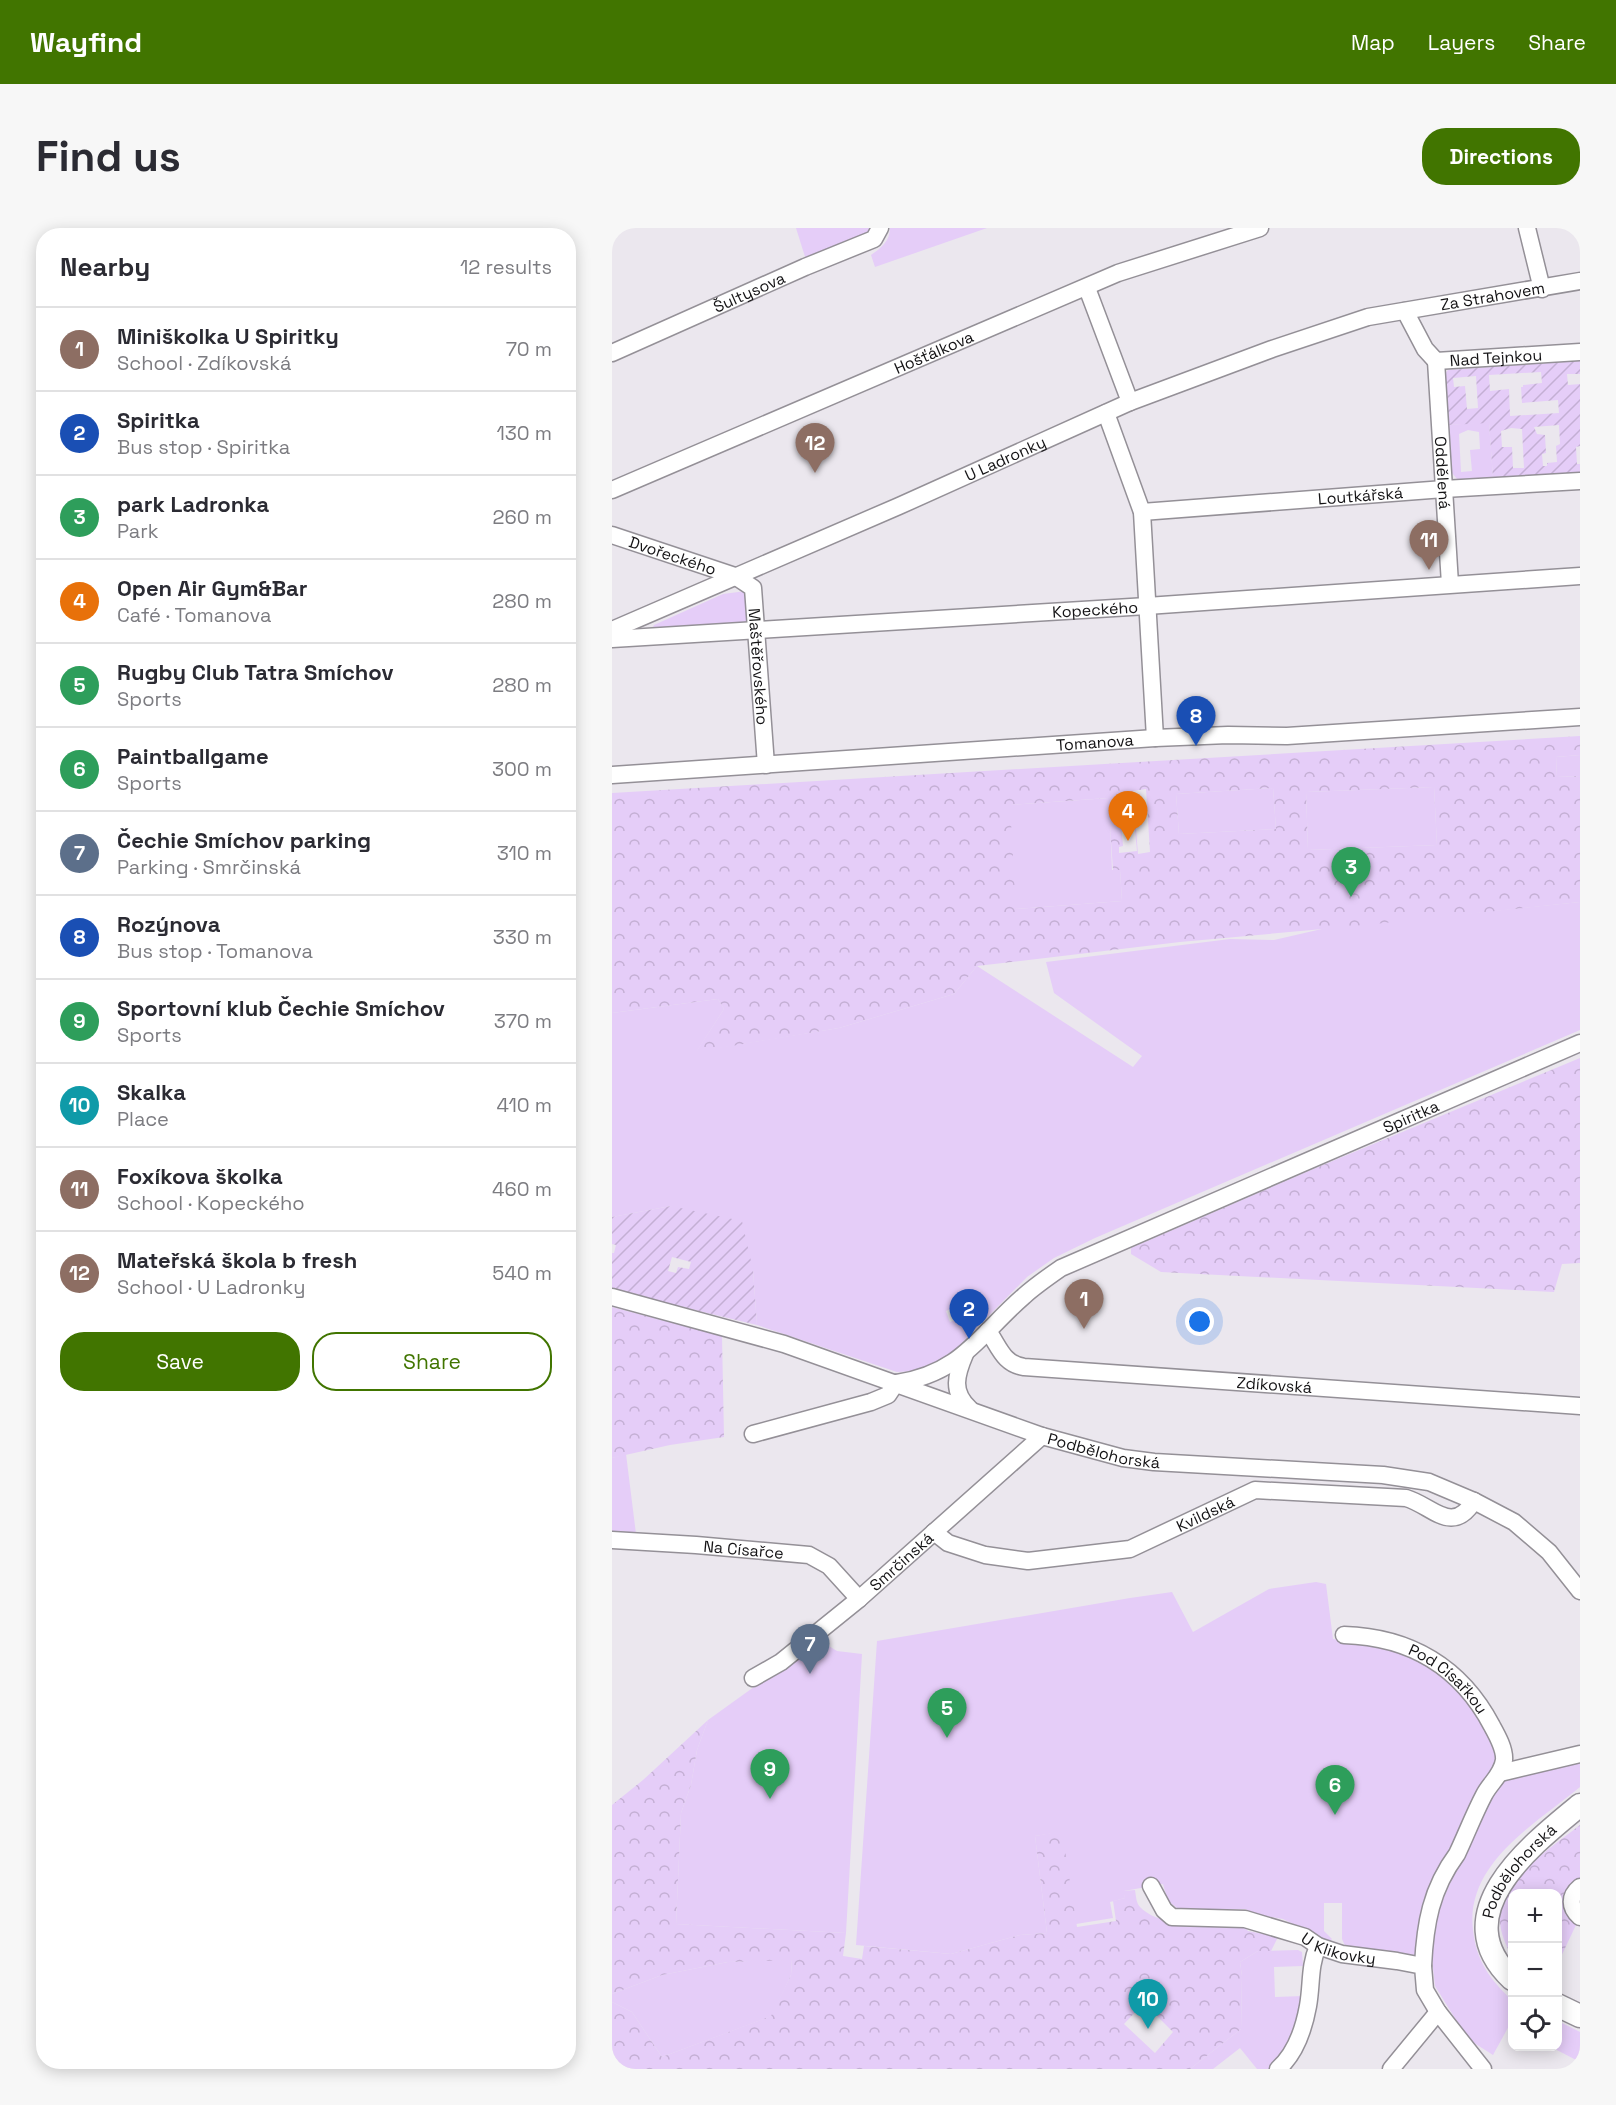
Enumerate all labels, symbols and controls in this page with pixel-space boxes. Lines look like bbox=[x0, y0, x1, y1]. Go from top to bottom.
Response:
text: Wayfind bbox=[30, 24, 142, 60]
text: Map bbox=[1351, 29, 1395, 56]
text: Layers bbox=[1428, 29, 1495, 56]
text: Share bbox=[1528, 29, 1586, 56]
button: Directions bbox=[1422, 128, 1580, 185]
text: Find us bbox=[36, 130, 181, 183]
text: Nearby bbox=[60, 250, 150, 284]
text: 12 results bbox=[460, 254, 552, 280]
street label: Šultysova bbox=[710, 267, 788, 318]
street label: Za Strahovem bbox=[1439, 277, 1546, 316]
text: Miniškolka U Spiritky bbox=[117, 322, 339, 350]
street label: Hošťálkova bbox=[891, 326, 977, 379]
text: 1 bbox=[75, 336, 84, 362]
text: 70 m bbox=[506, 336, 552, 362]
street label: Nad Tejnkou bbox=[1449, 344, 1543, 371]
text: School · Zdíkovská bbox=[117, 350, 291, 376]
text: Spiritka bbox=[117, 406, 200, 434]
text: 2 bbox=[74, 420, 85, 446]
text: 130 m bbox=[496, 420, 552, 446]
pin: 12 bbox=[796, 424, 834, 473]
street label: U Ladronky bbox=[961, 431, 1049, 486]
text: Bus stop · Spiritka bbox=[117, 434, 290, 460]
street label: Oddělená bbox=[1430, 436, 1455, 510]
street label: Loutkářská bbox=[1317, 482, 1404, 510]
text: park Ladronka bbox=[117, 490, 269, 518]
text: 3 bbox=[73, 504, 86, 530]
text: 260 m bbox=[493, 504, 552, 530]
text: Park bbox=[117, 518, 159, 544]
pin: 11 bbox=[1410, 520, 1448, 570]
street label: Dvořeckého bbox=[626, 531, 719, 580]
text: Open Air Gym&Bar bbox=[117, 574, 308, 602]
text: 4 bbox=[73, 588, 86, 614]
text: 280 m bbox=[492, 588, 552, 614]
street label: Kopeckého bbox=[1052, 597, 1139, 623]
text: Café · Tomanova bbox=[117, 602, 271, 628]
street label: Maštěřovského bbox=[743, 607, 773, 726]
text: Rugby Club Tatra Smíchov bbox=[117, 658, 394, 686]
text: 5 bbox=[74, 672, 86, 698]
text: 280 m bbox=[492, 672, 552, 698]
text: Sports bbox=[117, 686, 182, 712]
pin: 8 bbox=[1176, 696, 1216, 746]
street label: Tomanova bbox=[1055, 729, 1134, 756]
text: Paintballgame bbox=[117, 742, 269, 770]
text: 6 bbox=[73, 756, 86, 782]
text: 300 m bbox=[492, 756, 552, 782]
text: Sports bbox=[117, 770, 182, 796]
pin: 4 bbox=[1108, 792, 1148, 841]
text: Čechie Smíchov parking bbox=[117, 826, 371, 854]
text: 7 bbox=[74, 840, 85, 866]
text: 310 m bbox=[497, 840, 552, 866]
pin: 3 bbox=[1332, 848, 1370, 897]
text: Parking · Smrčinská bbox=[117, 854, 301, 880]
text: Rozýnova bbox=[117, 910, 220, 938]
text: 8 bbox=[74, 924, 86, 950]
text: 330 m bbox=[493, 924, 552, 950]
text: Bus stop · Tomanova bbox=[117, 938, 313, 964]
text: Sportovní klub Čechie Smíchov bbox=[117, 994, 445, 1022]
text: 9 bbox=[73, 1008, 86, 1034]
text: 370 m bbox=[494, 1008, 552, 1034]
text: Sports bbox=[117, 1022, 182, 1048]
text: Skalka bbox=[117, 1078, 186, 1106]
text: 10 bbox=[69, 1092, 91, 1118]
text: 410 m bbox=[496, 1092, 552, 1118]
street label: Spiritka bbox=[1380, 1095, 1442, 1138]
text: Place bbox=[117, 1106, 169, 1132]
text: Foxíkova školka bbox=[117, 1162, 283, 1190]
text: 11 bbox=[70, 1176, 89, 1202]
text: 460 m bbox=[492, 1176, 552, 1202]
text: School · Kopeckého bbox=[117, 1190, 305, 1216]
text: Mateřská škola b fresh bbox=[117, 1246, 357, 1274]
text: 12 bbox=[69, 1260, 90, 1286]
text: 540 m bbox=[492, 1260, 552, 1286]
text: School · U Ladronky bbox=[117, 1274, 305, 1300]
pin: 1 bbox=[1064, 1280, 1104, 1329]
pin: 2 bbox=[950, 1290, 988, 1339]
your location bbox=[1185, 1307, 1214, 1336]
button: Save bbox=[60, 1332, 300, 1391]
button: Share bbox=[312, 1332, 552, 1391]
street label: Zdíkovská bbox=[1236, 1372, 1313, 1398]
street label: Podbělohorská bbox=[1045, 1428, 1161, 1473]
street label: Kvildská bbox=[1173, 1491, 1238, 1537]
street label: Smrčinská bbox=[865, 1528, 938, 1596]
street label: Na Císařce bbox=[703, 1536, 785, 1564]
pin: 7 bbox=[790, 1624, 830, 1674]
street label: Pod Císařkou bbox=[1405, 1639, 1492, 1718]
pin: 5 bbox=[928, 1688, 966, 1738]
pin: 9 bbox=[750, 1750, 790, 1799]
pin: 6 bbox=[1316, 1766, 1354, 1815]
street label: Podbělohorská bbox=[1477, 1819, 1561, 1920]
map controls bbox=[1508, 1889, 1562, 2051]
button: + bbox=[1508, 1889, 1562, 1943]
street label: U Klikovky bbox=[1297, 1928, 1377, 1969]
button: − bbox=[1508, 1943, 1562, 1997]
pin: 10 bbox=[1128, 1980, 1168, 2029]
button: locate bbox=[1508, 1997, 1562, 2051]

